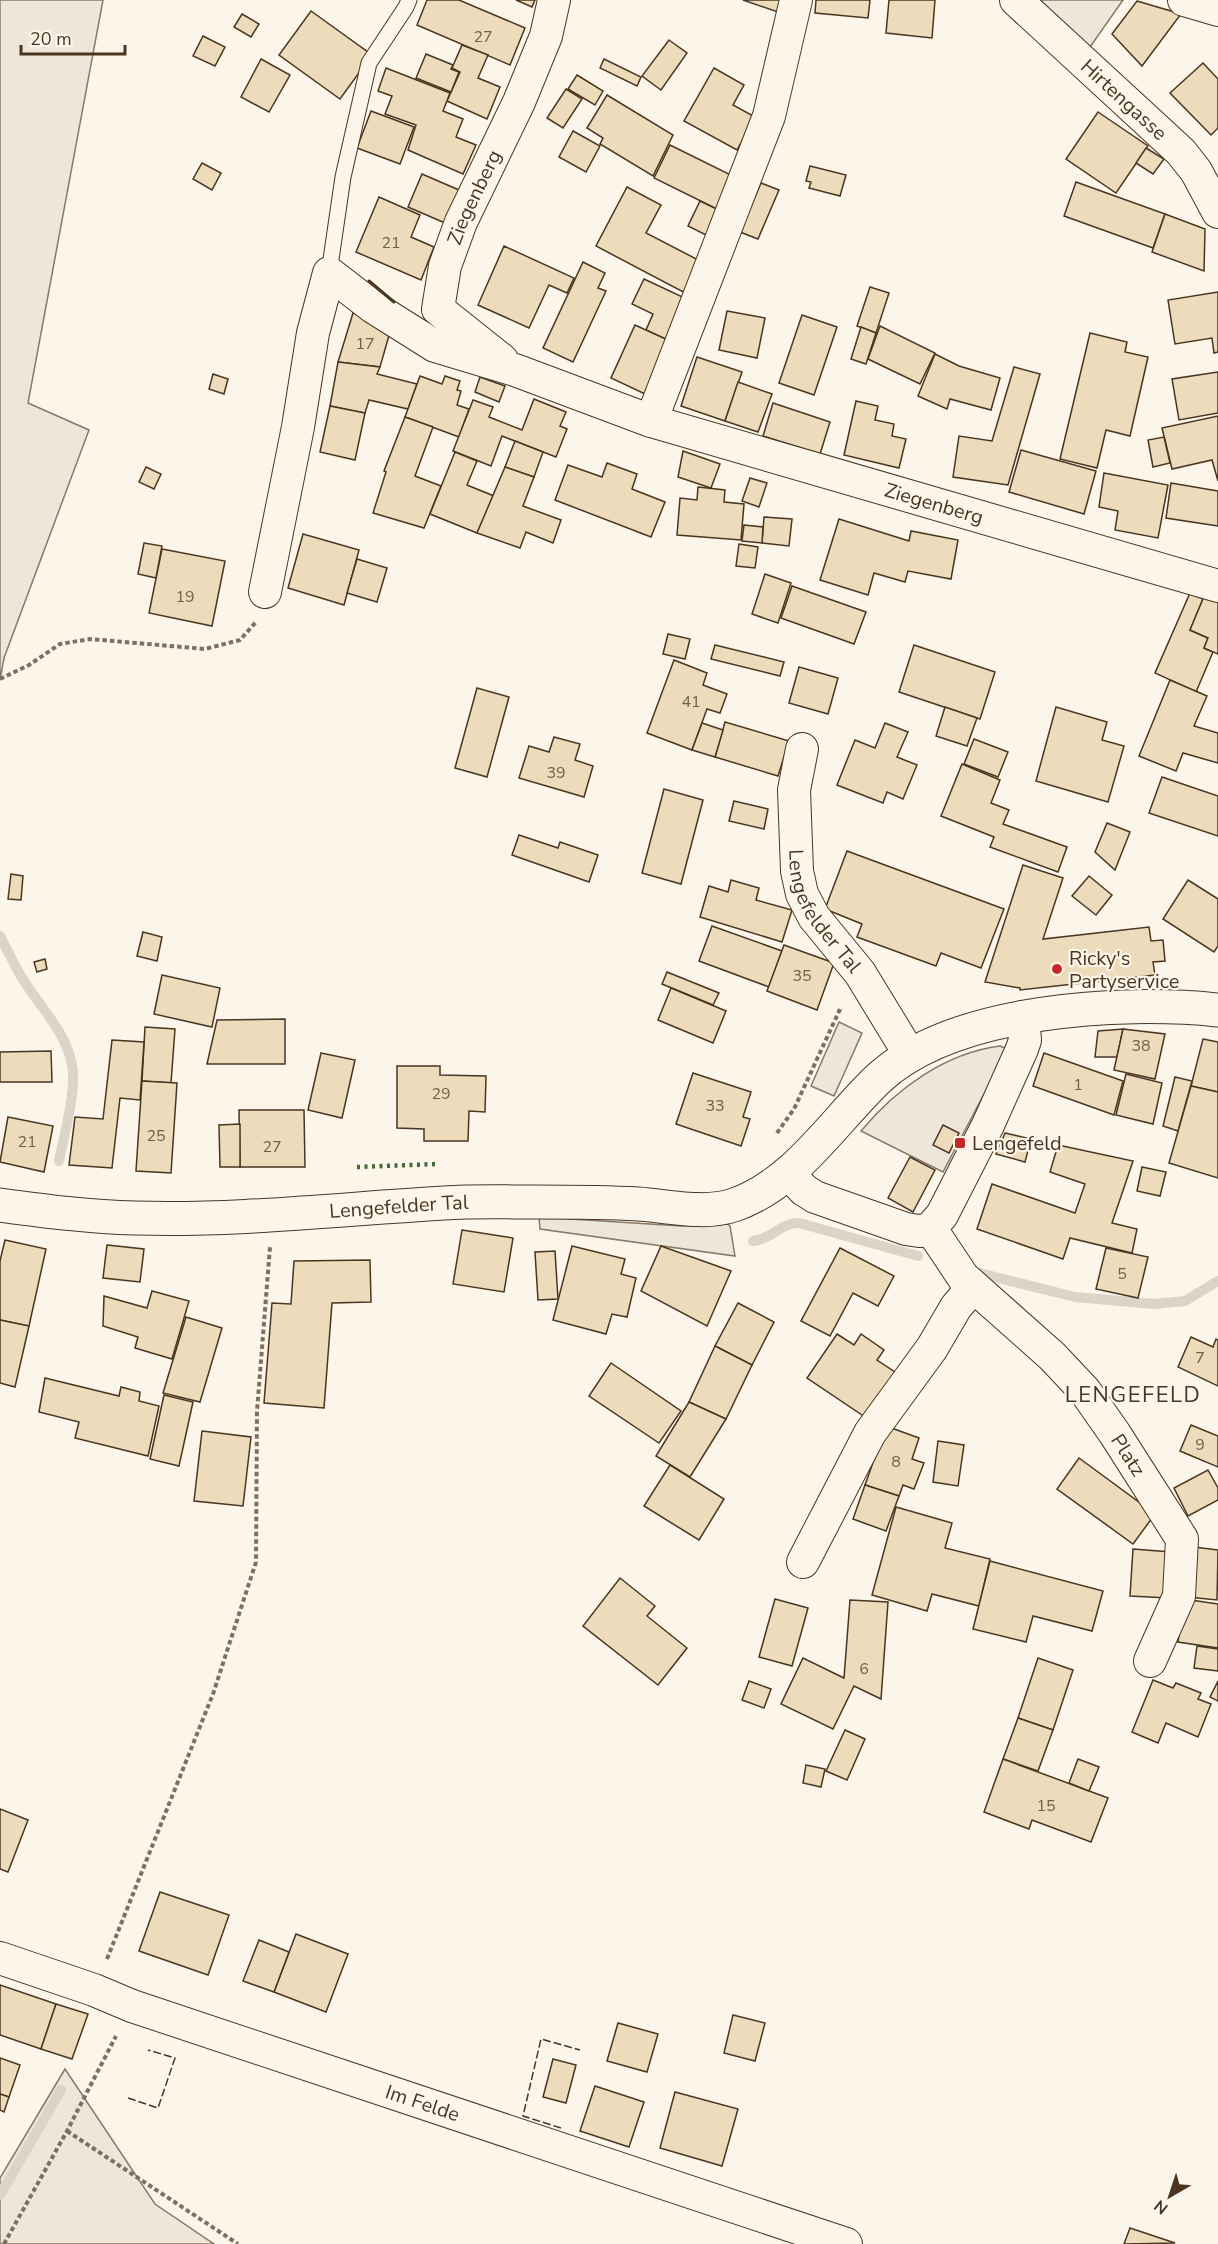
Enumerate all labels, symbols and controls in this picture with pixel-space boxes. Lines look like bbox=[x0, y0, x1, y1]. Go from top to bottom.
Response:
scale bar bbox=[21, 18, 124, 56]
house number: 27 bbox=[473, 26, 493, 48]
text: 20 m bbox=[30, 27, 72, 51]
street label: Hirtengasse bbox=[1075, 53, 1173, 147]
street label: Ziegenberg bbox=[441, 145, 508, 249]
house number: 21 bbox=[381, 232, 401, 254]
house number: 17 bbox=[355, 333, 375, 355]
street label: Ziegenberg bbox=[881, 477, 987, 531]
house number: 19 bbox=[175, 586, 195, 608]
house number: 41 bbox=[681, 691, 701, 713]
house number: 39 bbox=[546, 762, 566, 784]
street label: Lengefelder Tal bbox=[782, 849, 868, 979]
place label: Ricky's Partyservice bbox=[1069, 945, 1179, 995]
marker: Ricky's Partyservice bbox=[1050, 962, 1064, 976]
house number: 35 bbox=[792, 965, 812, 987]
house number: 38 bbox=[1131, 1035, 1151, 1057]
house number: 1 bbox=[1073, 1074, 1083, 1096]
house number: 29 bbox=[431, 1083, 451, 1105]
house number: 33 bbox=[705, 1095, 725, 1117]
house number: 25 bbox=[146, 1125, 166, 1147]
place label: Lengefeld bbox=[972, 1130, 1062, 1157]
house number: 21 bbox=[17, 1131, 37, 1153]
house number: 27 bbox=[262, 1136, 282, 1158]
marker: Lengefeld bbox=[953, 1136, 967, 1150]
street label: Lengefelder Tal bbox=[328, 1189, 469, 1225]
house number: 5 bbox=[1117, 1263, 1127, 1285]
house number: 7 bbox=[1195, 1347, 1205, 1369]
district label: LENGEFELD bbox=[1065, 1380, 1201, 1410]
street label: Platz bbox=[1104, 1429, 1152, 1482]
house number: 9 bbox=[1195, 1434, 1205, 1456]
house number: 8 bbox=[891, 1451, 901, 1473]
house number: 6 bbox=[859, 1658, 869, 1680]
house number: 15 bbox=[1036, 1795, 1056, 1817]
street label: Im Felde bbox=[382, 2078, 463, 2128]
north arrow bbox=[1140, 2166, 1200, 2226]
text: N bbox=[1150, 2195, 1173, 2219]

